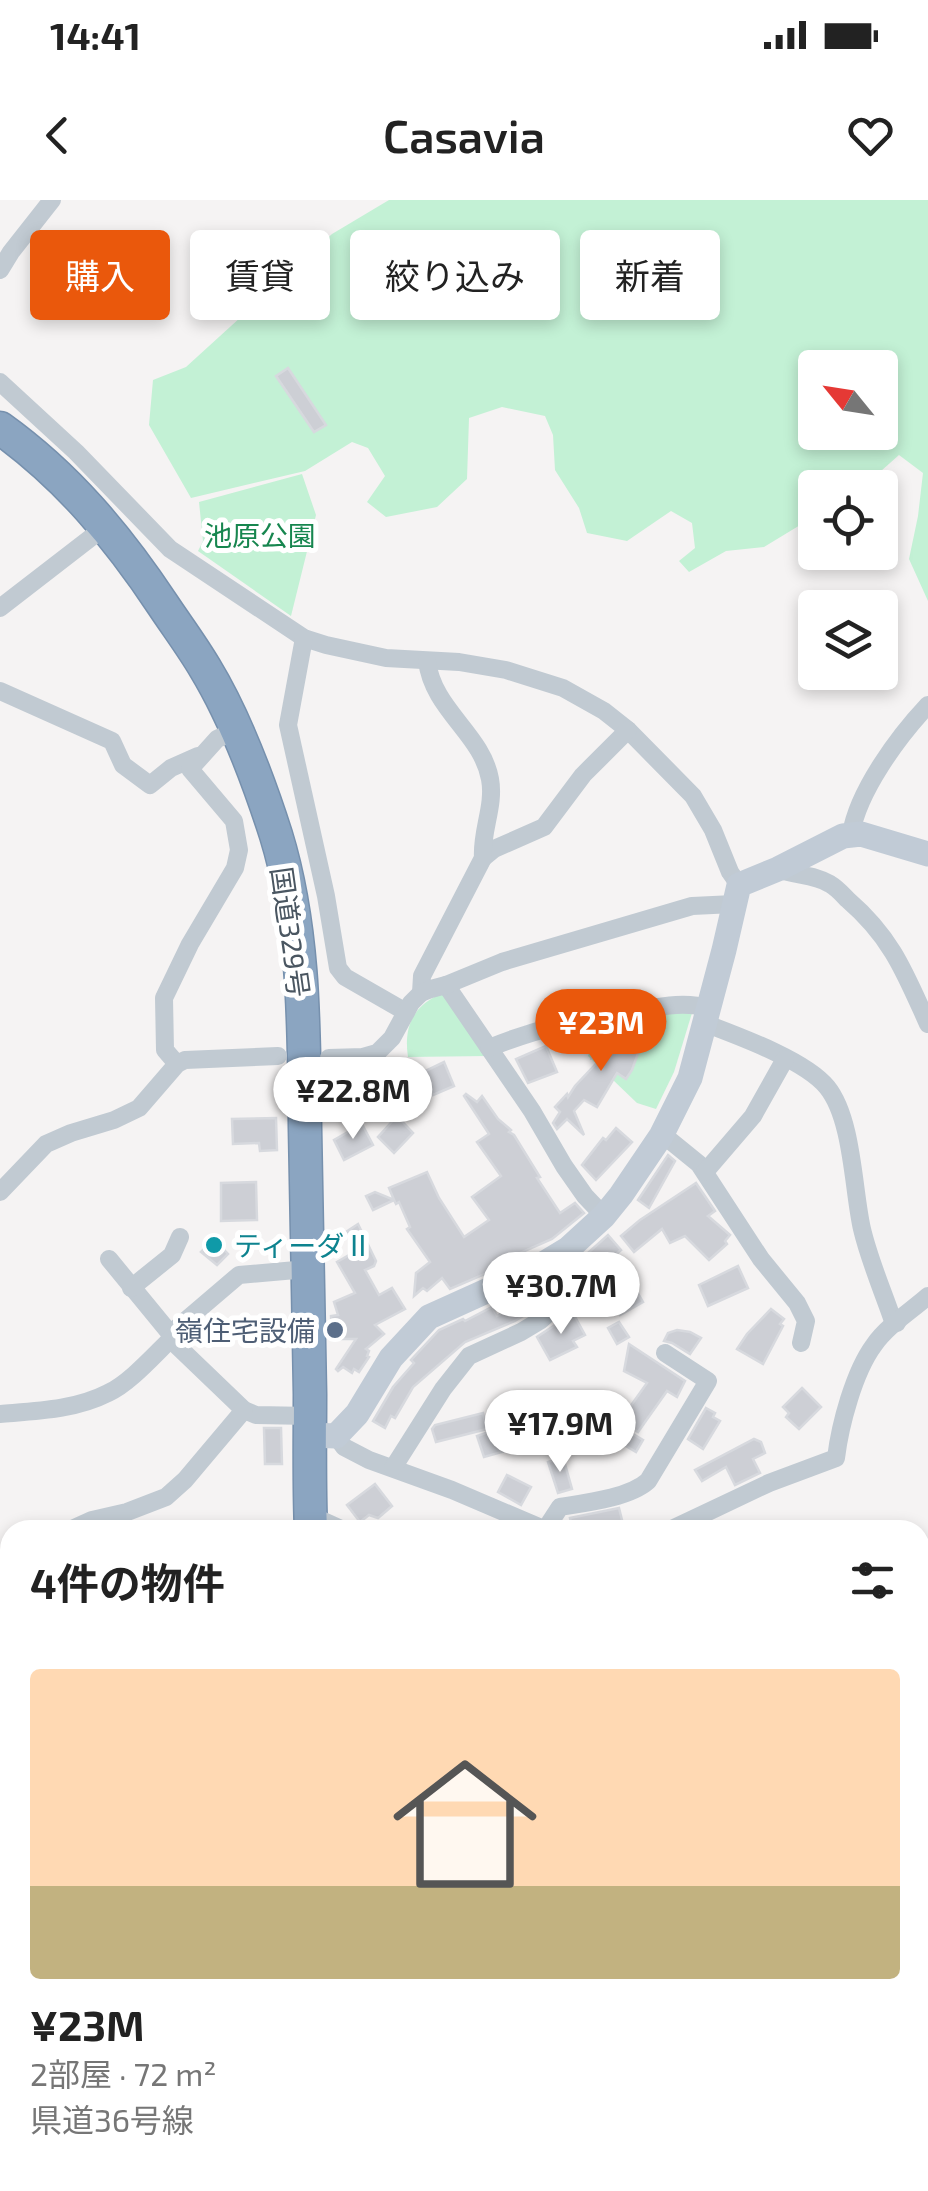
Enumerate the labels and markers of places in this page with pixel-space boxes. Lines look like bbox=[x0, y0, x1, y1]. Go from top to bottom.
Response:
pin: ¥23M bbox=[542, 989, 660, 1074]
pin: ¥22.8M bbox=[272, 1057, 434, 1142]
place label: ティーダⅡ bbox=[234, 1228, 372, 1262]
marker: ティーダⅡ bbox=[203, 1234, 225, 1256]
pin: ¥30.7M bbox=[480, 1252, 642, 1337]
place label: 嶺住宅設備 bbox=[175, 1313, 315, 1347]
marker: 嶺住宅設備 bbox=[324, 1319, 346, 1341]
pin: ¥17.9M bbox=[479, 1390, 641, 1475]

